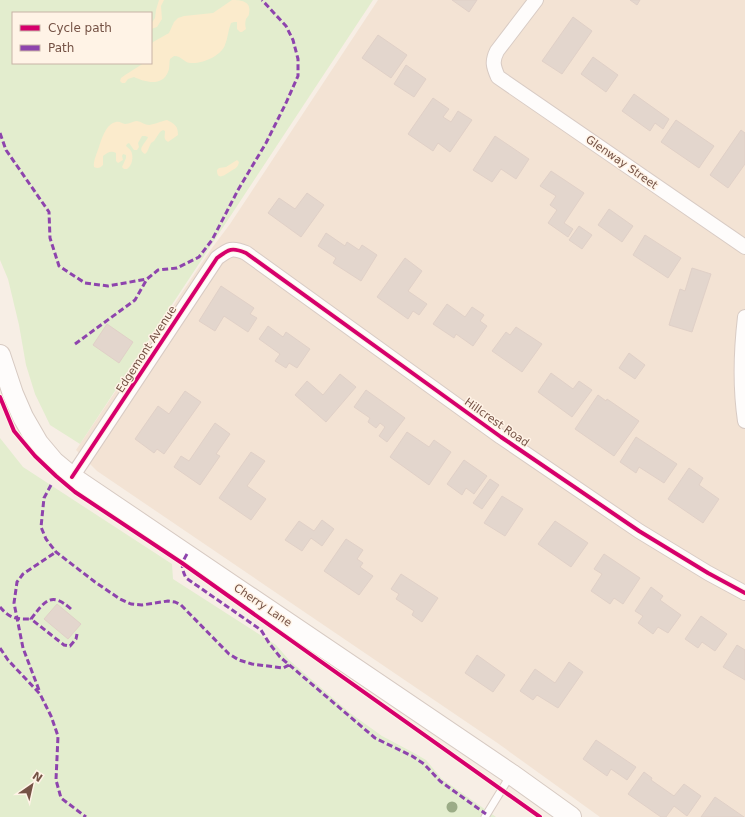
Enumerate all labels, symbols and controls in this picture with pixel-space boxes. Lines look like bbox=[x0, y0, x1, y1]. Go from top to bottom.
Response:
legend bbox=[12, 12, 152, 64]
text: Cycle path bbox=[48, 21, 112, 35]
text: Path bbox=[48, 41, 74, 55]
street label: Glenway Street bbox=[583, 133, 661, 192]
street label: Edgemont Avenue bbox=[114, 303, 179, 395]
street label: Hillcrest Road bbox=[462, 395, 531, 449]
street label: Cherry Lane bbox=[231, 581, 294, 630]
north arrow bbox=[12, 765, 52, 805]
text: N bbox=[30, 769, 45, 785]

